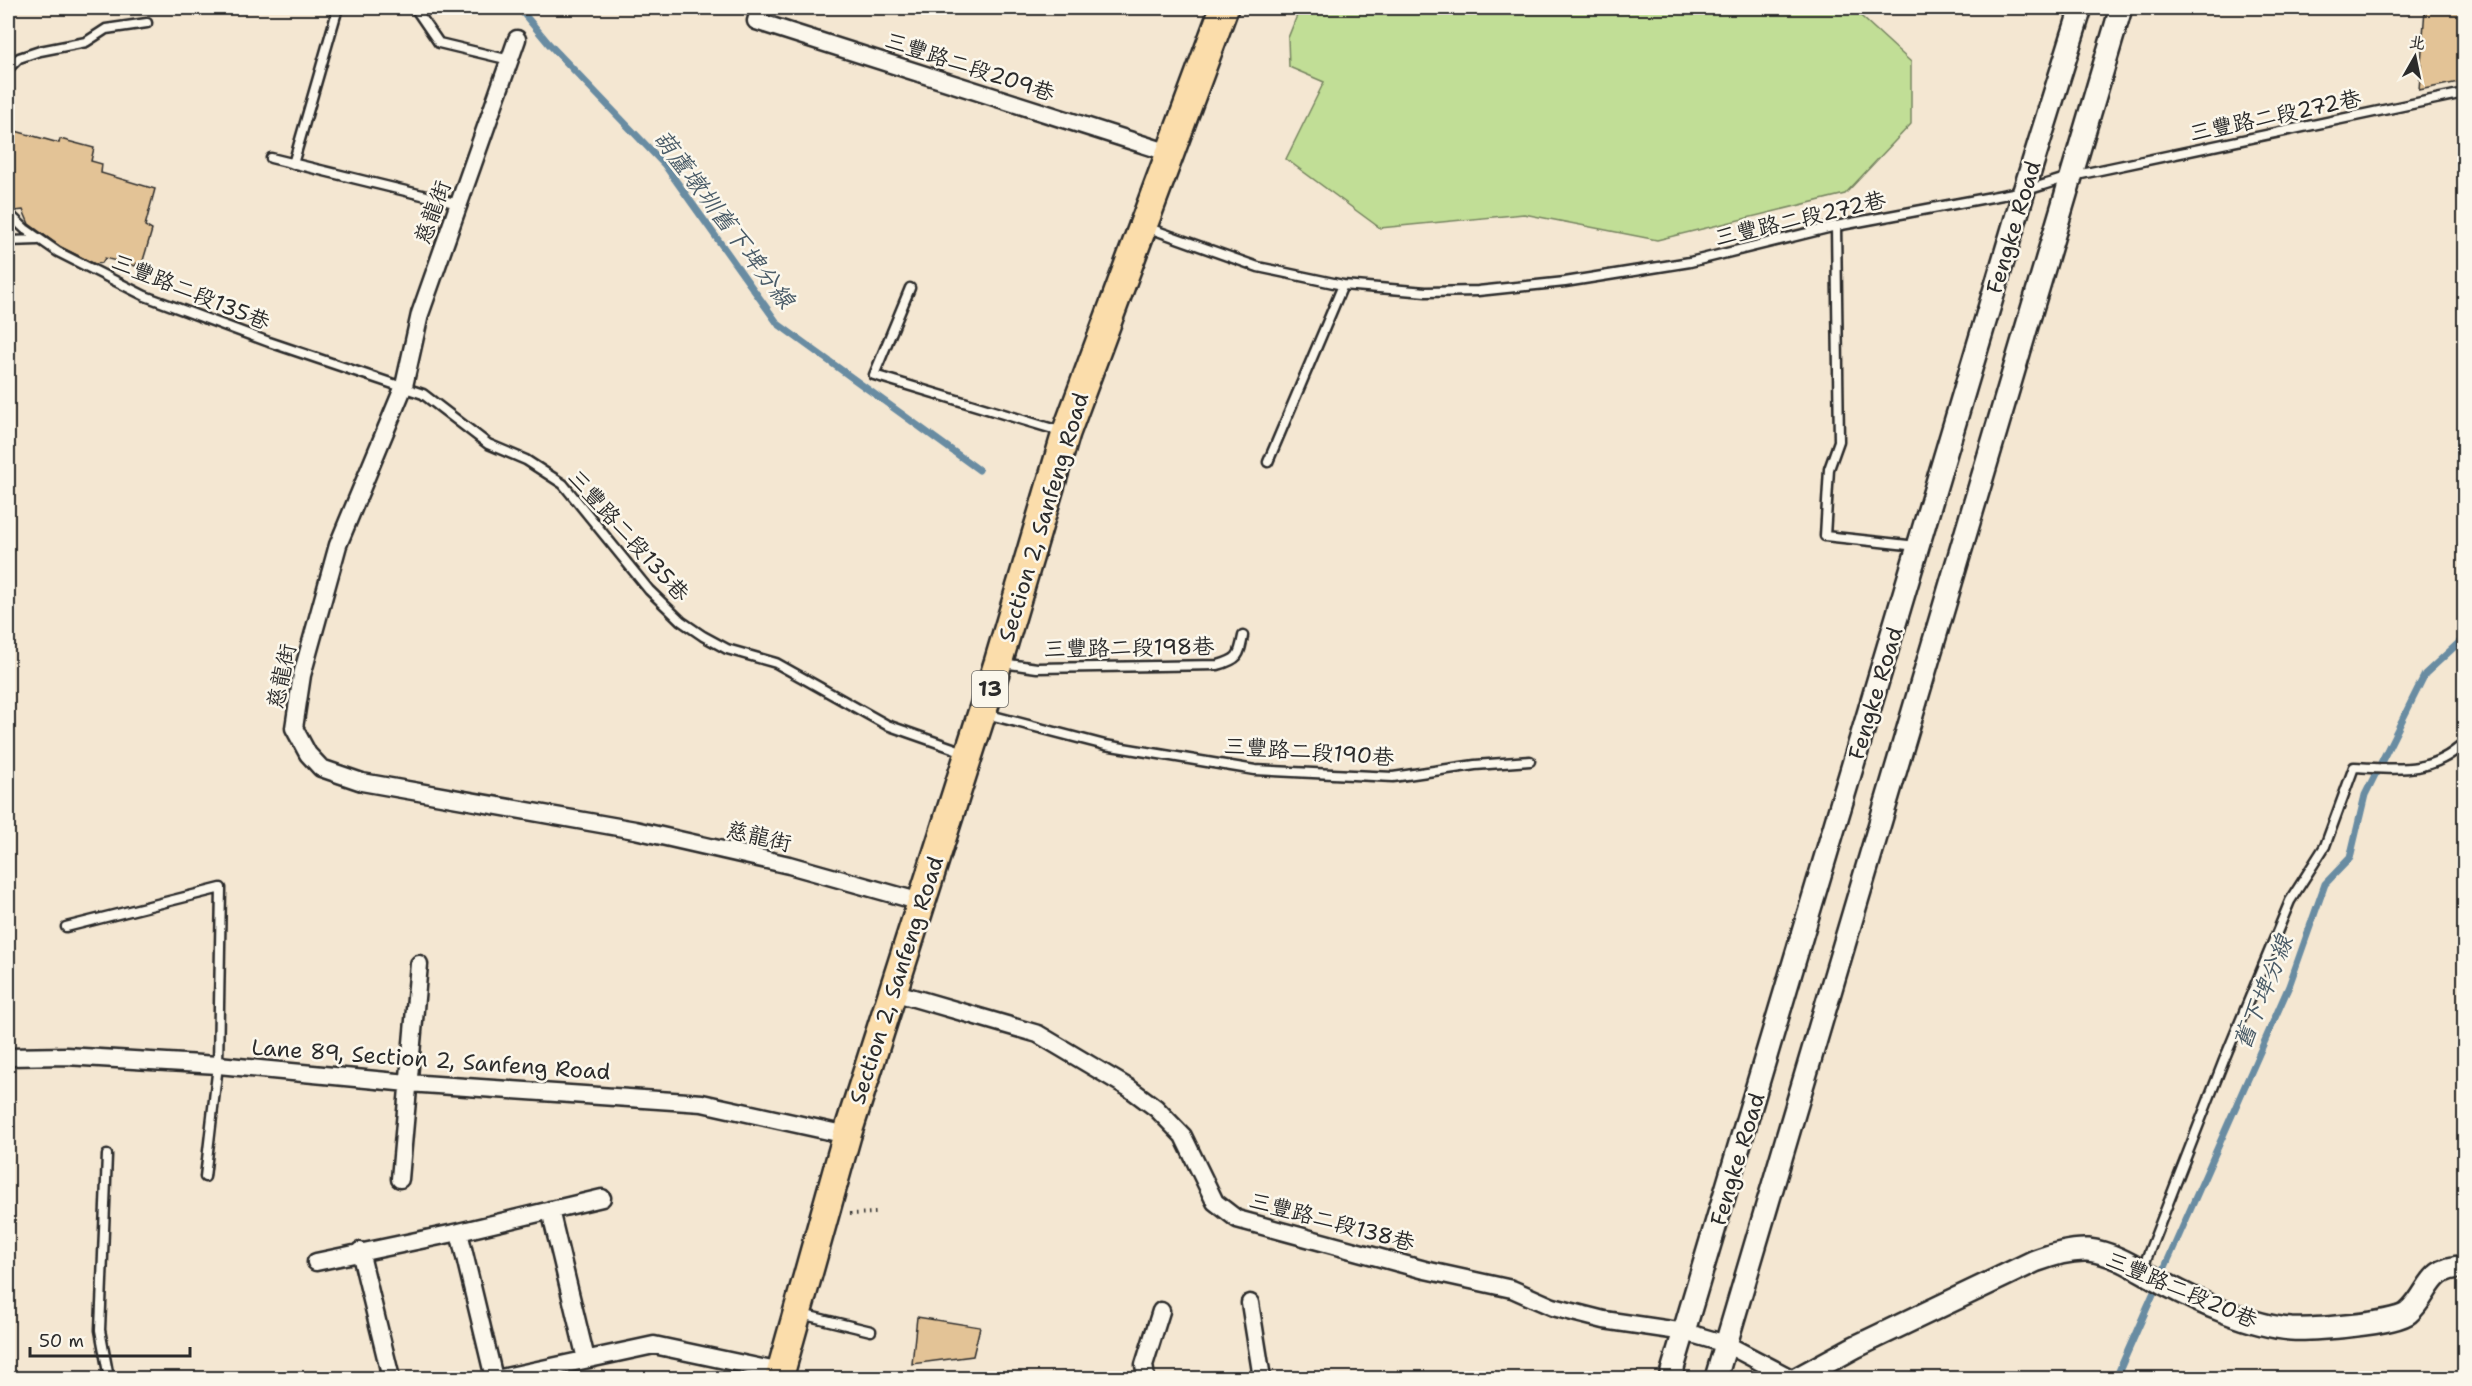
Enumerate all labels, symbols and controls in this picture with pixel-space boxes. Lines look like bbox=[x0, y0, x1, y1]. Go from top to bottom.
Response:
street label: 三豐路二段209巷 bbox=[881, 25, 1058, 108]
north arrow bbox=[2385, 27, 2445, 87]
text: 北 bbox=[2408, 31, 2427, 54]
street label: 三豐路二段272巷 bbox=[2187, 83, 2364, 148]
water label: 葫蘆墩圳舊下埤分線 bbox=[646, 123, 803, 316]
street label: Fengke Road bbox=[1980, 157, 2047, 297]
street label: 慈龍街 bbox=[408, 176, 457, 248]
street label: 三豐路二段272巷 bbox=[1712, 185, 1889, 252]
street label: 三豐路二段135巷 bbox=[107, 246, 274, 336]
street label: Section 2, Sanfeng Road bbox=[992, 389, 1095, 645]
street label: 三豐路二段135巷 bbox=[562, 463, 696, 608]
street label: Fengke Road bbox=[1842, 623, 1909, 763]
street label: 三豐路二段198巷 bbox=[1043, 632, 1215, 663]
street label: 慈龍街 bbox=[260, 641, 303, 711]
road number: 13 bbox=[972, 671, 1008, 707]
street label: 三豐路二段190巷 bbox=[1223, 731, 1395, 772]
street label: 慈龍街 bbox=[723, 815, 794, 858]
street label: Section 2, Sanfeng Road bbox=[843, 852, 950, 1108]
water label: 舊下埤分線 bbox=[2226, 929, 2301, 1054]
street label: Lane 89, Section 2, Sanfeng Road bbox=[250, 1032, 611, 1087]
street label: Fengke Road bbox=[1704, 1089, 1771, 1229]
street label: 三豐路二段138巷 bbox=[1246, 1185, 1418, 1258]
street label: 三豐路二段20巷 bbox=[2102, 1244, 2262, 1334]
scale bar bbox=[30, 1320, 190, 1358]
text: 50 m bbox=[39, 1329, 84, 1353]

